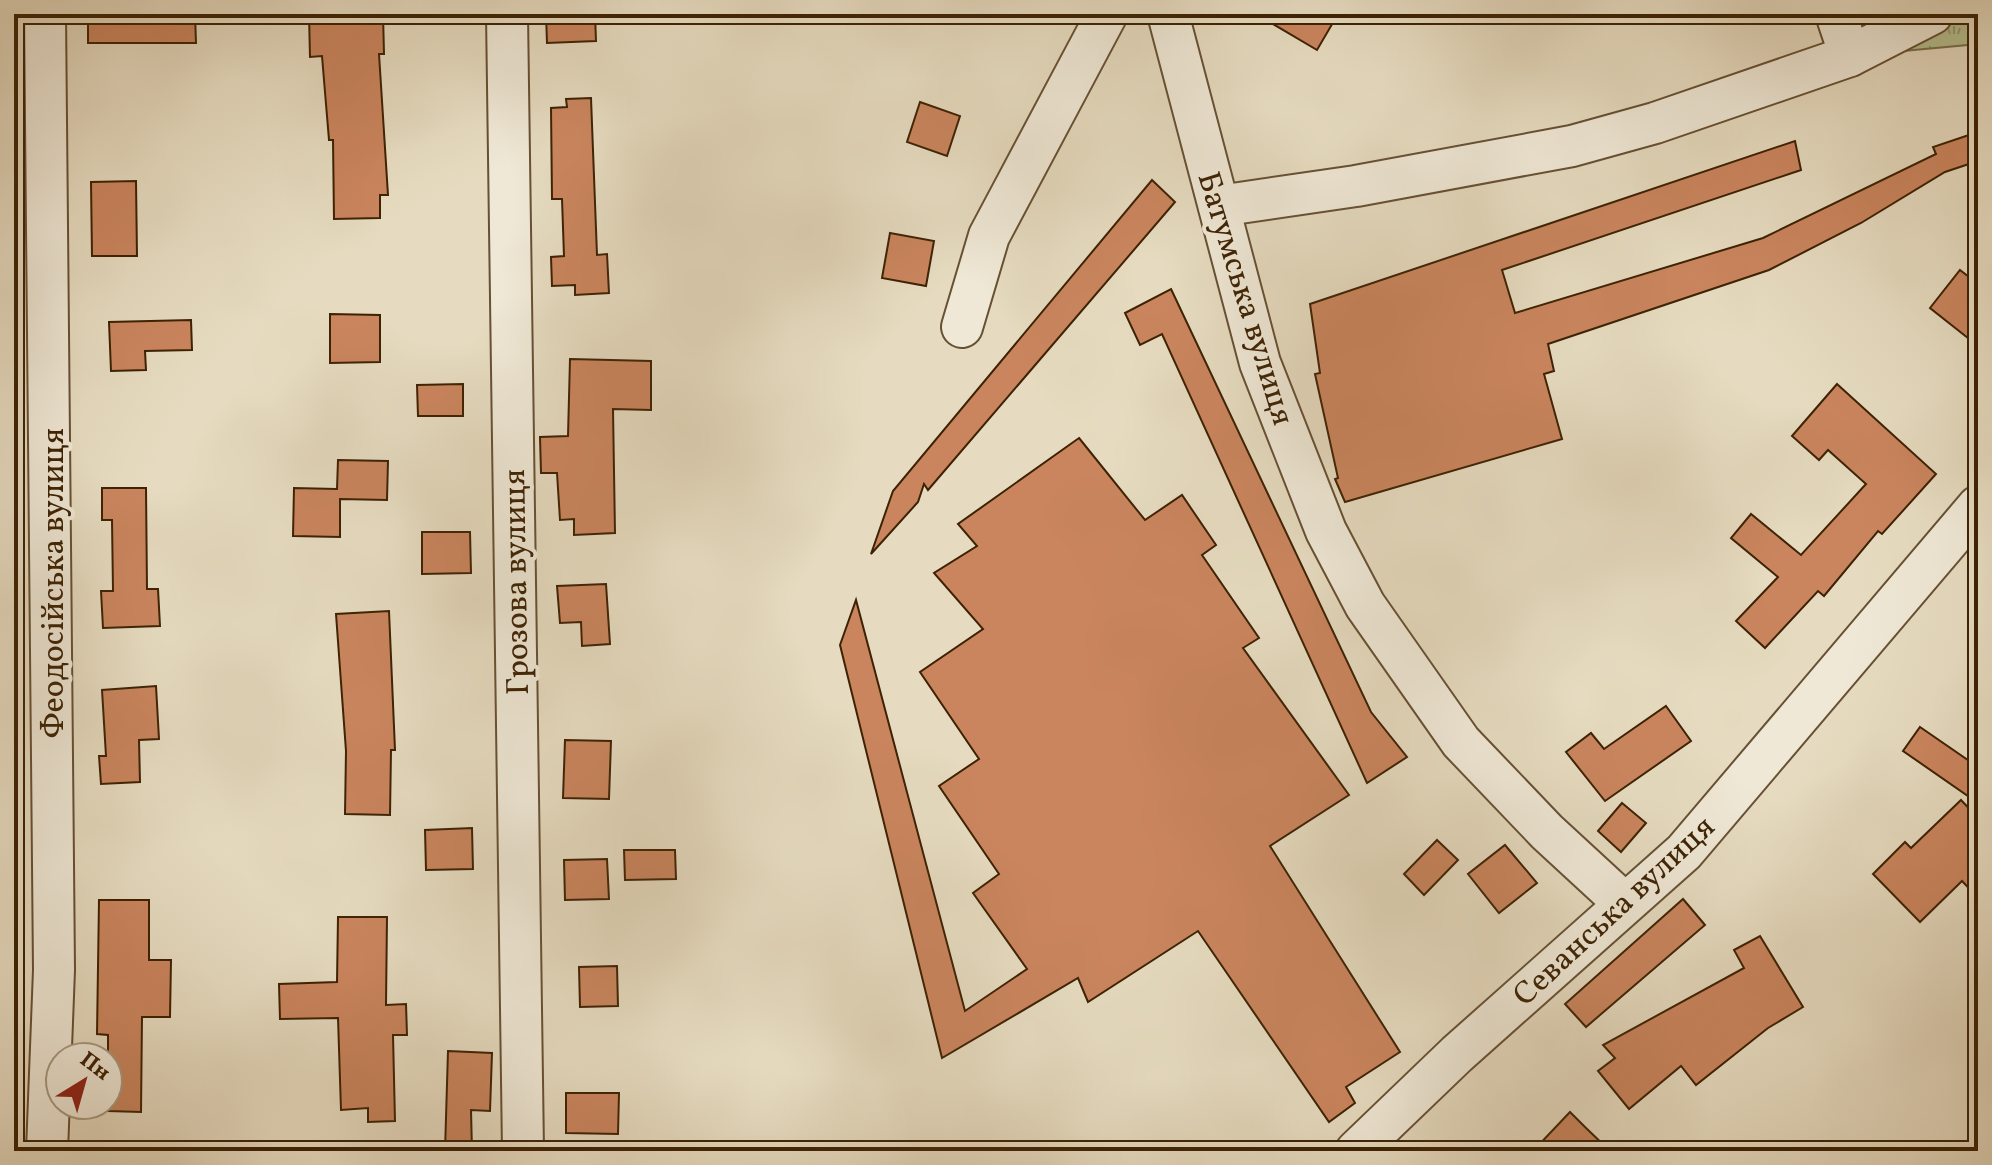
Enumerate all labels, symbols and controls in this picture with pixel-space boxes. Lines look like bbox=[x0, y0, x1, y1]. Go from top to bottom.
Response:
street label: Батумська вулиця bbox=[1185, 167, 1304, 431]
street label: Феодосійська вулиця bbox=[33, 428, 77, 738]
street label: Грозова вулиця bbox=[494, 468, 542, 695]
street label: Севанська вулиця bbox=[1504, 807, 1726, 1018]
north arrow bbox=[44, 1041, 124, 1121]
text: Пн bbox=[73, 1045, 116, 1089]

